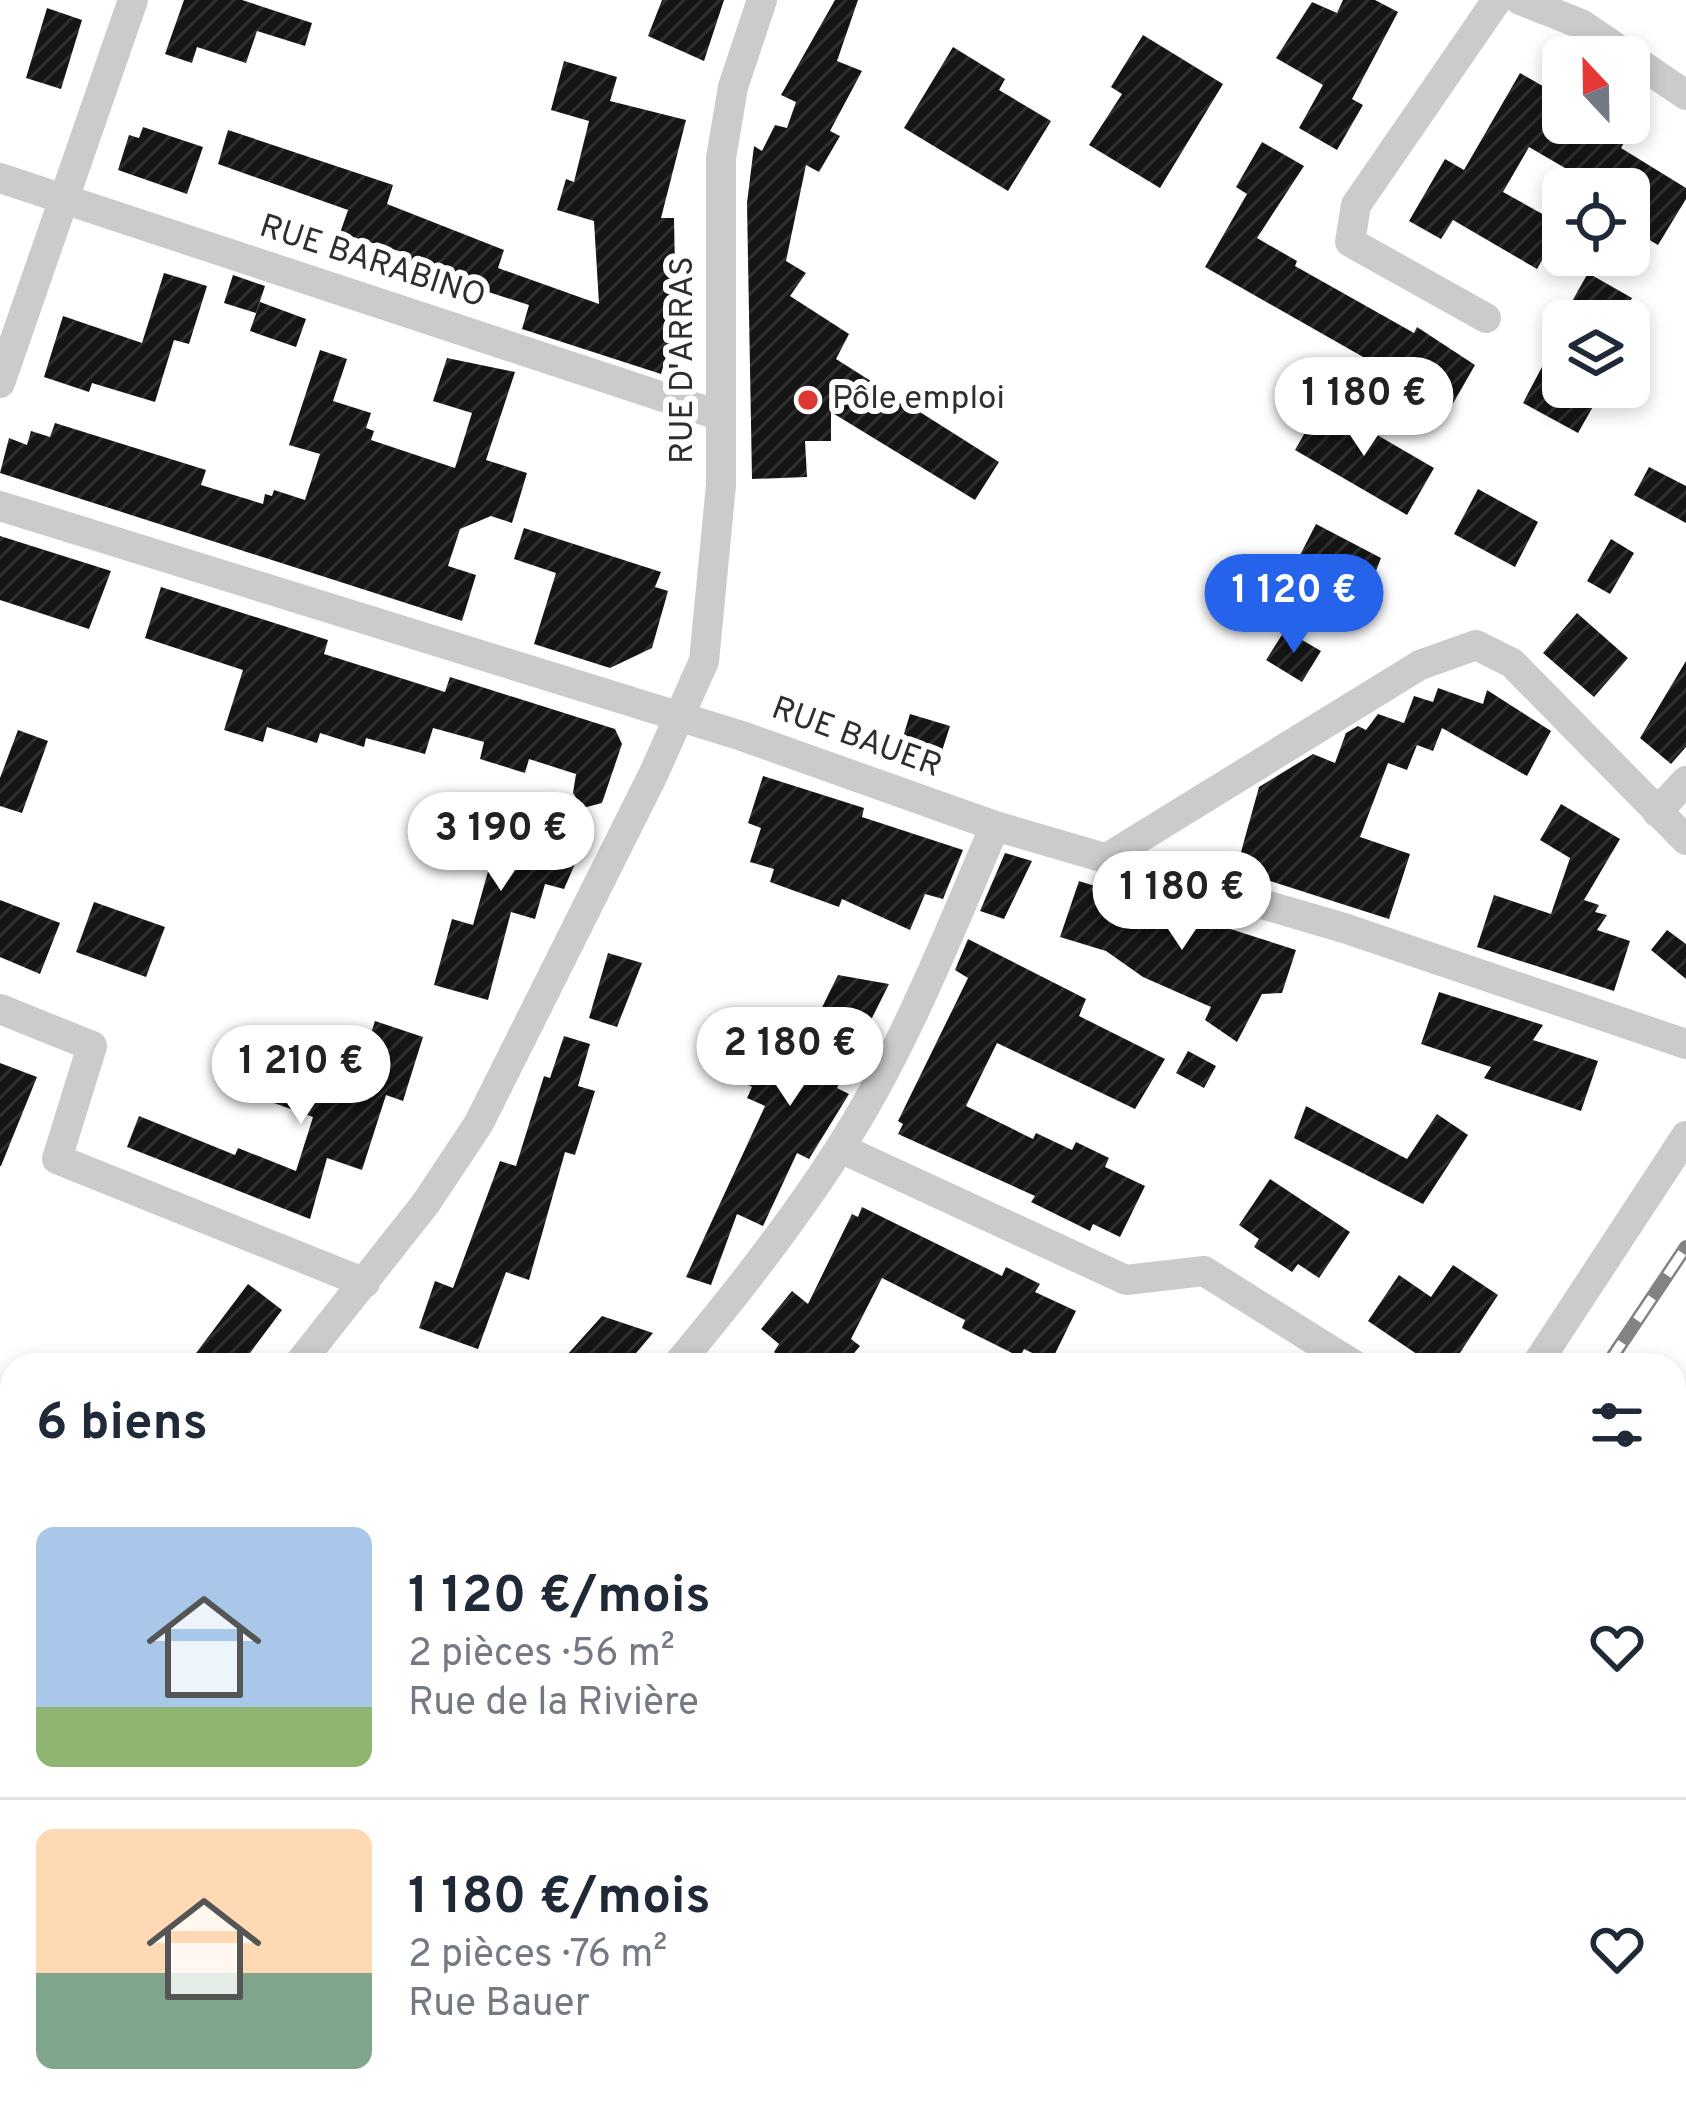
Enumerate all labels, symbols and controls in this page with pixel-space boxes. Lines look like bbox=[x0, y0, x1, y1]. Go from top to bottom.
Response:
north arrow bbox=[1542, 36, 1650, 144]
map controls bbox=[1542, 36, 1650, 408]
button: locate bbox=[1542, 168, 1650, 276]
street label: RUE BARABINO bbox=[254, 207, 490, 319]
street label: RUE D'ARRAS bbox=[663, 256, 705, 464]
button: layers bbox=[1542, 300, 1650, 408]
pin: 1 180 € bbox=[1253, 357, 1475, 459]
text: 1 180 € bbox=[1301, 371, 1427, 420]
place label: Pôle emploi bbox=[832, 379, 1005, 421]
marker: Pôle emploi bbox=[795, 387, 821, 413]
pin: 1 120 € bbox=[1183, 554, 1405, 656]
text: 1 120 € bbox=[1232, 568, 1356, 617]
street label: RUE BAUER bbox=[765, 689, 947, 789]
pin: 3 190 € bbox=[390, 792, 612, 894]
text: 3 190 € bbox=[435, 806, 568, 855]
pin: 1 180 € bbox=[1071, 851, 1293, 953]
text: 1 180 € bbox=[1119, 865, 1245, 914]
pin: 2 180 € bbox=[679, 1007, 901, 1109]
text: 2 180 € bbox=[723, 1021, 857, 1070]
pin: 1 210 € bbox=[190, 1025, 412, 1127]
text: 1 210 € bbox=[239, 1039, 363, 1088]
icon: filters bbox=[1584, 1392, 1650, 1458]
text: 6 biens bbox=[36, 1393, 208, 1458]
text: 1 120 €/mois bbox=[408, 1566, 711, 1631]
icon: home bbox=[132, 1575, 276, 1719]
icon: heart bbox=[1584, 1614, 1650, 1680]
text: 2 pièces · 56 m² bbox=[408, 1631, 675, 1680]
text: Rue de la Rivière bbox=[408, 1680, 699, 1729]
text: 1 180 €/mois bbox=[408, 1867, 711, 1932]
icon: home bbox=[132, 1877, 276, 2021]
icon: heart bbox=[1584, 1916, 1650, 1982]
text: 2 pièces · 76 m² bbox=[408, 1932, 667, 1981]
text: Rue Bauer bbox=[408, 1981, 590, 2030]

